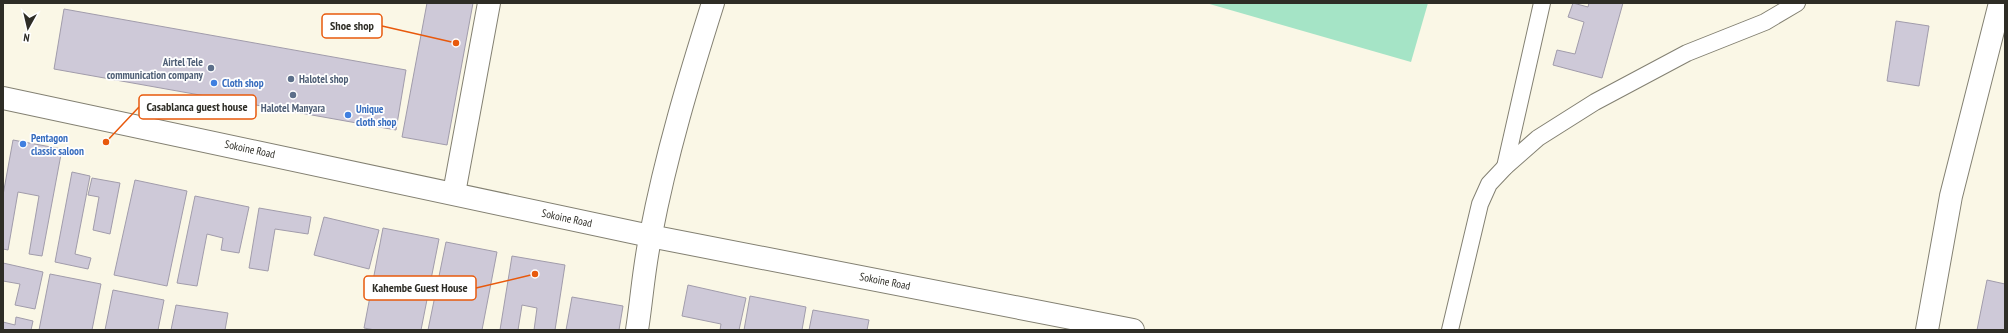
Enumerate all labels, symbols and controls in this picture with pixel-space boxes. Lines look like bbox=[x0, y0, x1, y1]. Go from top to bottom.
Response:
north arrow bbox=[8, 8, 48, 48]
callout: Shoe shop bbox=[322, 14, 382, 38]
text: Shoe shop bbox=[330, 18, 375, 33]
text: N bbox=[23, 31, 31, 45]
place label: Airtel Tele communication company bbox=[107, 55, 204, 82]
marker: Airtel Tele communication company bbox=[206, 63, 216, 73]
place label: Halotel shop bbox=[299, 72, 348, 86]
marker: Halotel shop bbox=[286, 74, 296, 84]
place label: Cloth shop bbox=[222, 76, 264, 90]
marker: Cloth shop bbox=[209, 78, 219, 88]
marker: Halotel Manyara bbox=[288, 90, 298, 100]
callout: Casablanca guest house bbox=[139, 95, 256, 119]
text: Casablanca guest house bbox=[146, 99, 248, 114]
place label: Halotel Manyara bbox=[261, 101, 326, 115]
place label: Unique cloth shop bbox=[356, 102, 396, 129]
marker: Unique cloth shop bbox=[343, 110, 353, 120]
place label: Pentagon classic saloon bbox=[31, 131, 84, 158]
street label: Sokoine Road bbox=[223, 137, 277, 161]
marker: Pentagon classic saloon bbox=[18, 139, 28, 149]
street label: Sokoine Road bbox=[540, 206, 594, 230]
street label: Sokoine Road bbox=[859, 269, 912, 293]
callout: Kahembe Guest House bbox=[364, 276, 476, 300]
text: Kahembe Guest House bbox=[372, 280, 468, 295]

